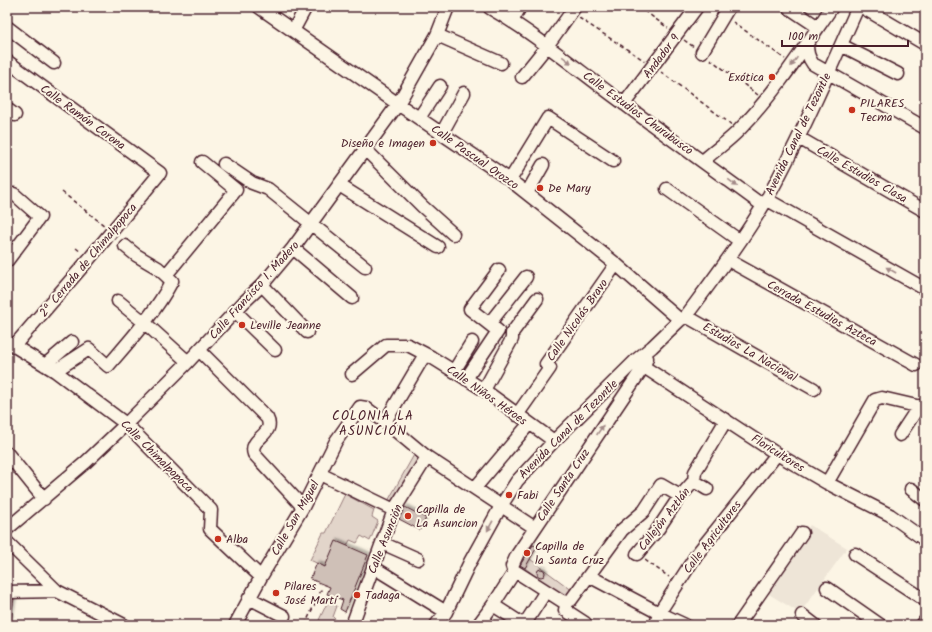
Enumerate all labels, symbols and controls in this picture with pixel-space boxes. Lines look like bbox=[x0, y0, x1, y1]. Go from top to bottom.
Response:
scale bar bbox=[782, 22, 908, 48]
text: 100 m bbox=[788, 27, 819, 46]
street label: Andador 9 bbox=[638, 30, 685, 83]
one-way arrow bbox=[561, 56, 572, 65]
one-way arrow bbox=[790, 57, 798, 68]
street label: Calle Estudios Churubusco bbox=[578, 67, 697, 160]
place label: Exótica bbox=[728, 68, 764, 87]
street label: Avenida Canal de Tezontle bbox=[761, 69, 837, 199]
marker: Exótica bbox=[767, 72, 777, 82]
street label: Calle Ramón Corona bbox=[36, 80, 130, 155]
place label: PILARES Tecma bbox=[860, 94, 905, 127]
marker: PILARES Tecma bbox=[847, 105, 857, 115]
street label: Calle Pascual Orozco bbox=[427, 120, 523, 195]
place label: Diseño e Imagen bbox=[341, 134, 425, 153]
marker: Diseño e Imagen bbox=[428, 138, 438, 148]
street label: Calle Estudios Clasa bbox=[813, 141, 911, 208]
place label: De Mary bbox=[548, 179, 591, 198]
one-way arrow bbox=[727, 179, 738, 187]
marker: De Mary bbox=[535, 183, 545, 193]
street label: 2ª Cerrada de Chimalpopoca bbox=[35, 199, 142, 322]
street label: Calle Francisco I. Madero bbox=[205, 237, 304, 344]
one-way arrow bbox=[885, 266, 897, 273]
street label: Calle Nicolás Bravo bbox=[542, 275, 613, 365]
street label: Cerrada Estudios Azteca bbox=[763, 275, 880, 352]
place label: Leville Jeanne bbox=[250, 316, 321, 335]
street label: Estudios La Nacional bbox=[699, 318, 800, 387]
marker: Leville Jeanne bbox=[237, 320, 247, 330]
street label: Calle Niños Héroes bbox=[442, 360, 531, 430]
street label: Avenida Canal de Tezontle bbox=[514, 375, 623, 484]
district label: COLONIA LA ASUNCIÓN bbox=[332, 406, 414, 442]
street label: Calle Chimalpopoca bbox=[116, 415, 198, 498]
one-way arrow bbox=[596, 425, 604, 435]
street label: Floricultores bbox=[747, 429, 808, 477]
street label: Calle Santa Cruz bbox=[532, 445, 595, 526]
street label: Calle San Miguel bbox=[266, 477, 325, 559]
street label: Callejón Aztlán bbox=[634, 484, 695, 555]
place label: Fabi bbox=[517, 486, 539, 505]
marker: Fabi bbox=[504, 490, 514, 500]
street label: Calle Agricultores bbox=[679, 497, 746, 578]
place label: Capilla de La Asuncion bbox=[416, 500, 478, 533]
street label: Calle Asunción bbox=[363, 502, 408, 577]
marker: Capilla de La Asuncion bbox=[403, 511, 413, 521]
one-way arrow bbox=[487, 520, 493, 532]
place label: Alba bbox=[226, 530, 249, 549]
marker: Alba bbox=[213, 534, 223, 544]
place label: Capilla de la Santa Cruz bbox=[535, 537, 604, 570]
marker: Capilla de la Santa Cruz bbox=[522, 548, 532, 558]
place label: Pilares José Martí bbox=[284, 577, 339, 610]
place label: Tadaga bbox=[365, 586, 400, 605]
marker: Pilares José Martí bbox=[271, 588, 281, 598]
marker: Tadaga bbox=[352, 590, 362, 600]

